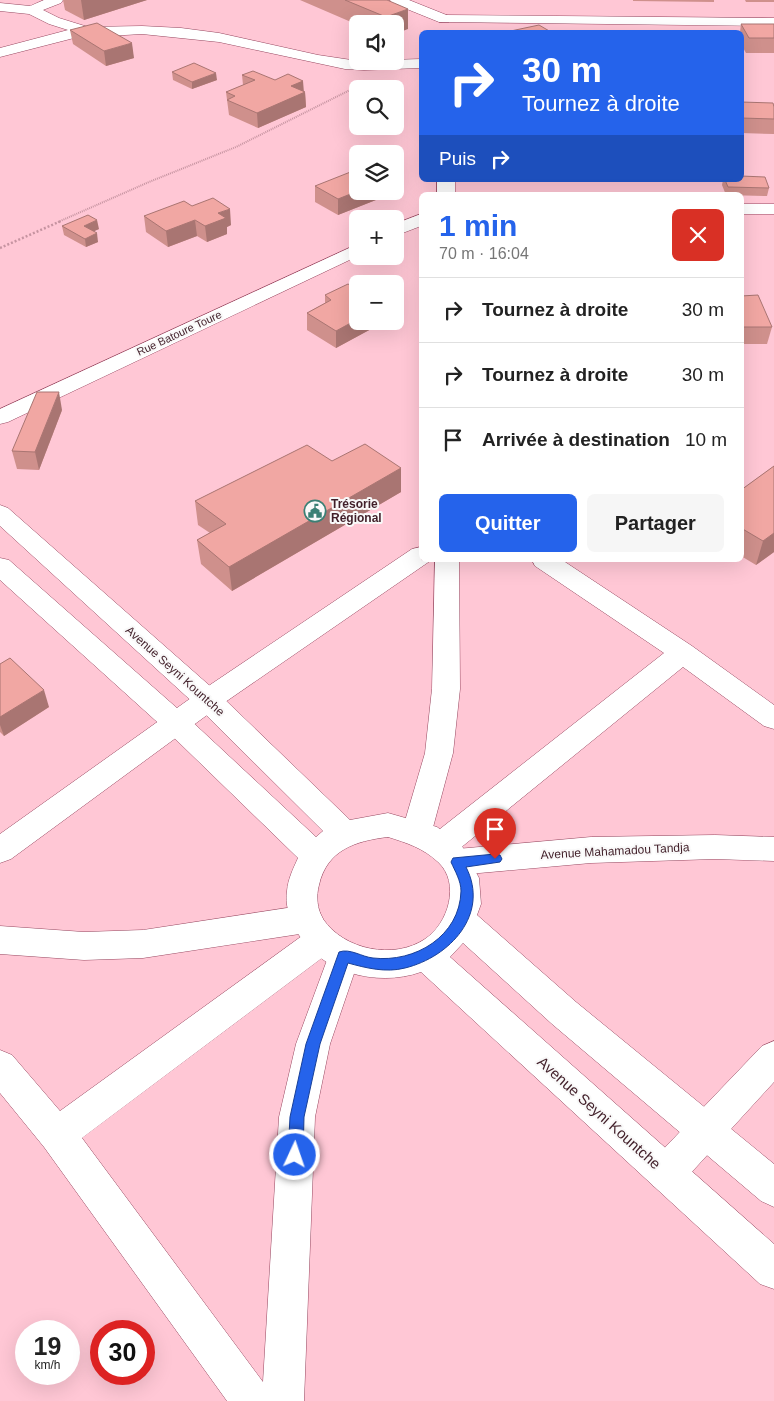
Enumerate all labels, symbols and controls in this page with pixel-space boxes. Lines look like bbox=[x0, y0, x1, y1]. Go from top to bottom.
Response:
map controls bbox=[349, 15, 404, 330]
button: sound bbox=[349, 15, 404, 70]
icon: right bbox=[439, 50, 504, 115]
text: 30 m bbox=[522, 50, 602, 89]
button: search bbox=[349, 80, 404, 135]
text: Tournez à droite bbox=[522, 91, 680, 116]
button: layers bbox=[349, 145, 404, 200]
icon: right bbox=[486, 145, 514, 173]
text: Puis bbox=[439, 148, 476, 169]
text: 1 min bbox=[439, 209, 517, 242]
button: close bbox=[672, 209, 724, 261]
button: + bbox=[349, 210, 404, 265]
text: 70 m · 16:04 bbox=[439, 245, 529, 262]
button: − bbox=[349, 275, 404, 330]
icon: right bbox=[439, 296, 467, 324]
text: Tournez à droite bbox=[482, 299, 628, 320]
text: 30 m bbox=[682, 299, 724, 320]
street label: Rue Batoure Toure bbox=[135, 308, 223, 358]
icon: right bbox=[439, 361, 467, 389]
text: Tournez à droite bbox=[482, 364, 628, 385]
text: 30 m bbox=[682, 364, 724, 385]
icon: arrive bbox=[439, 426, 467, 454]
text: Arrivée à destination bbox=[482, 429, 670, 450]
text: 10 m bbox=[685, 429, 727, 450]
button: Quitter bbox=[439, 494, 577, 552]
button: Partager bbox=[587, 494, 724, 552]
place label: Trésorie Régional bbox=[331, 497, 382, 525]
public building icon: Trésorie Régional bbox=[303, 499, 327, 523]
street label: Avenue Seyni Kountche bbox=[123, 623, 227, 719]
pin bbox=[474, 808, 516, 859]
icon: arrive bbox=[481, 815, 509, 843]
street label: Avenue Mahamadou Tandja bbox=[540, 840, 690, 862]
street label: Avenue Seyni Kountche bbox=[534, 1053, 664, 1172]
position arrow bbox=[268, 1128, 320, 1180]
speed limit sign: 30 bbox=[90, 1320, 155, 1385]
text: 19 bbox=[34, 1332, 61, 1360]
text: km/h bbox=[34, 1358, 61, 1372]

